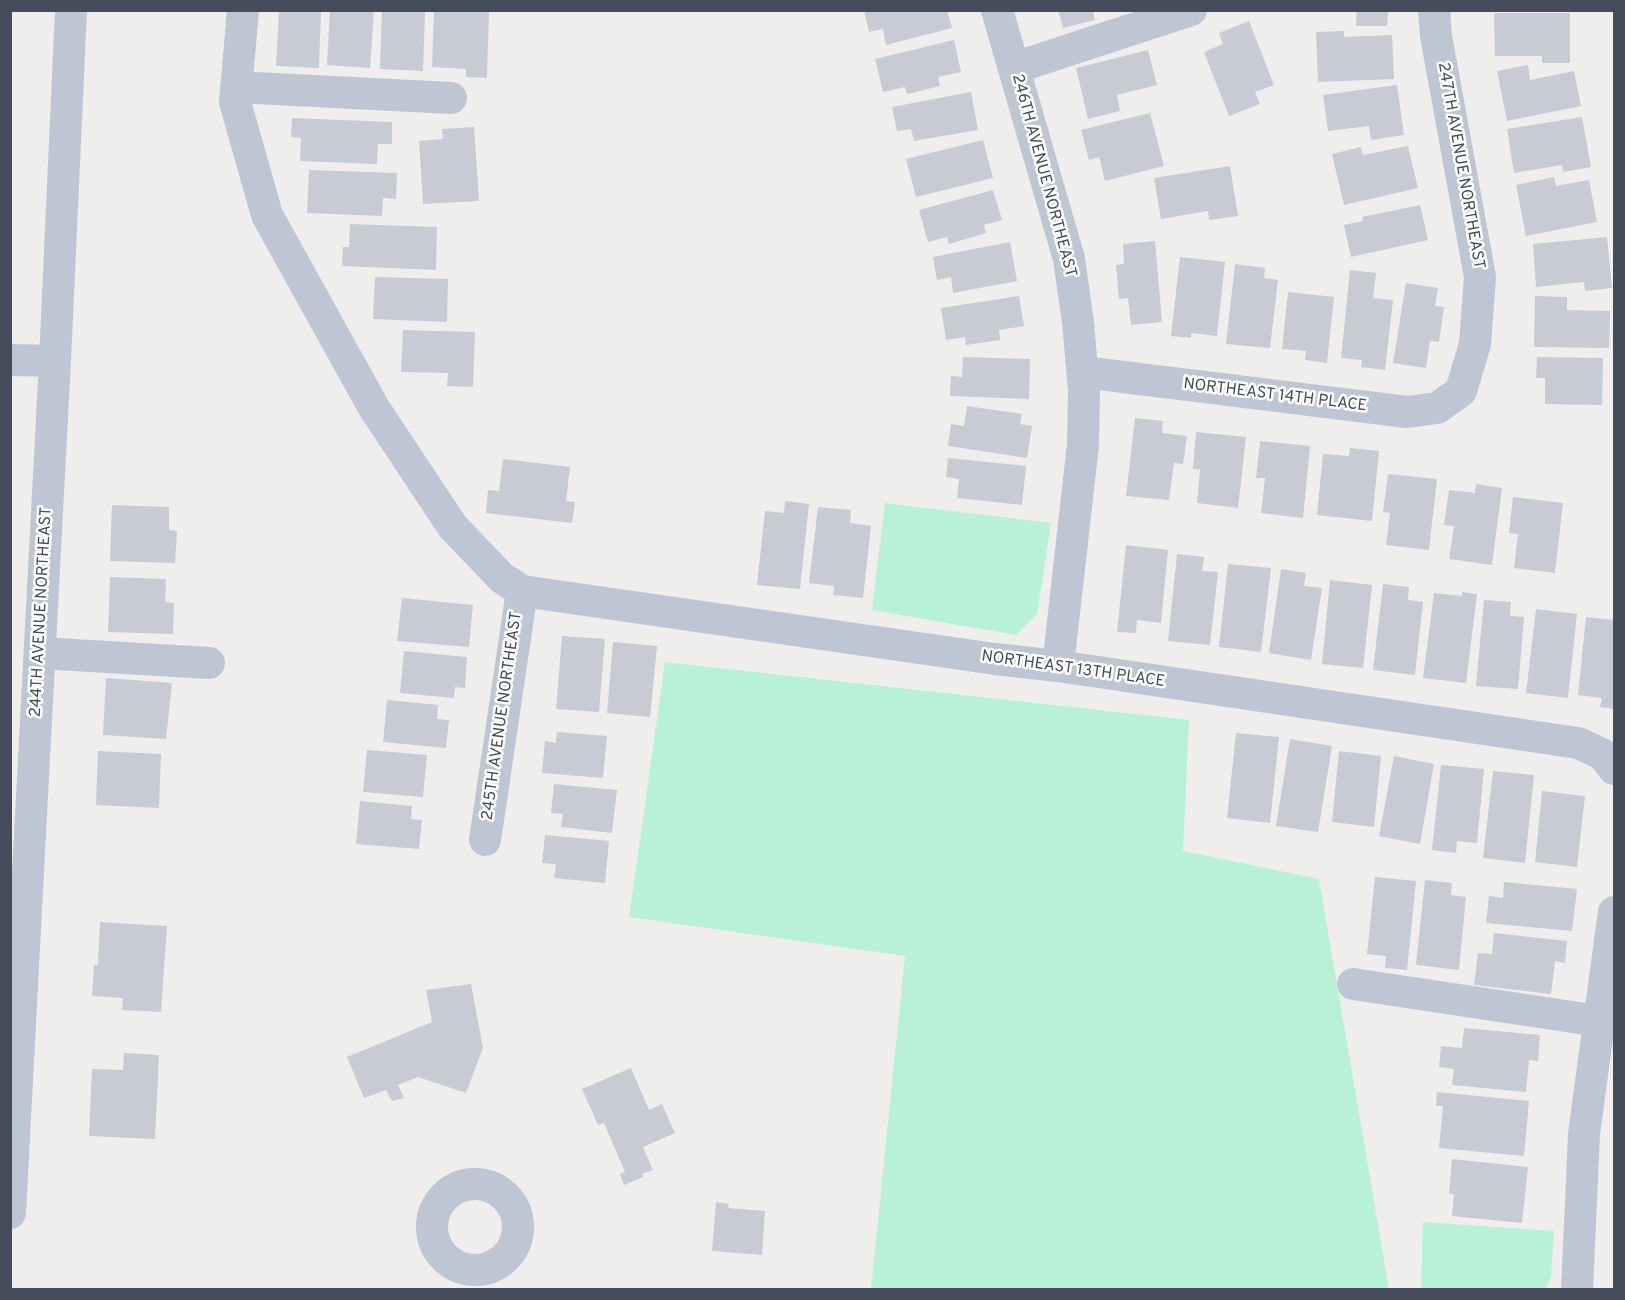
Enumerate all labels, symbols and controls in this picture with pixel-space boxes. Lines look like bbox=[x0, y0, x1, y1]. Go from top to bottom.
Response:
street label: 247TH AVENUE NORTHEAST bbox=[1432, 61, 1488, 271]
street label: 246TH AVENUE NORTHEAST bbox=[1007, 72, 1079, 280]
street label: NORTHEAST 14TH PLACE bbox=[1182, 375, 1368, 417]
street label: 244TH AVENUE NORTHEAST bbox=[27, 506, 57, 718]
street label: 245TH AVENUE NORTHEAST bbox=[479, 610, 527, 822]
street label: NORTHEAST 13TH PLACE bbox=[980, 648, 1166, 692]

